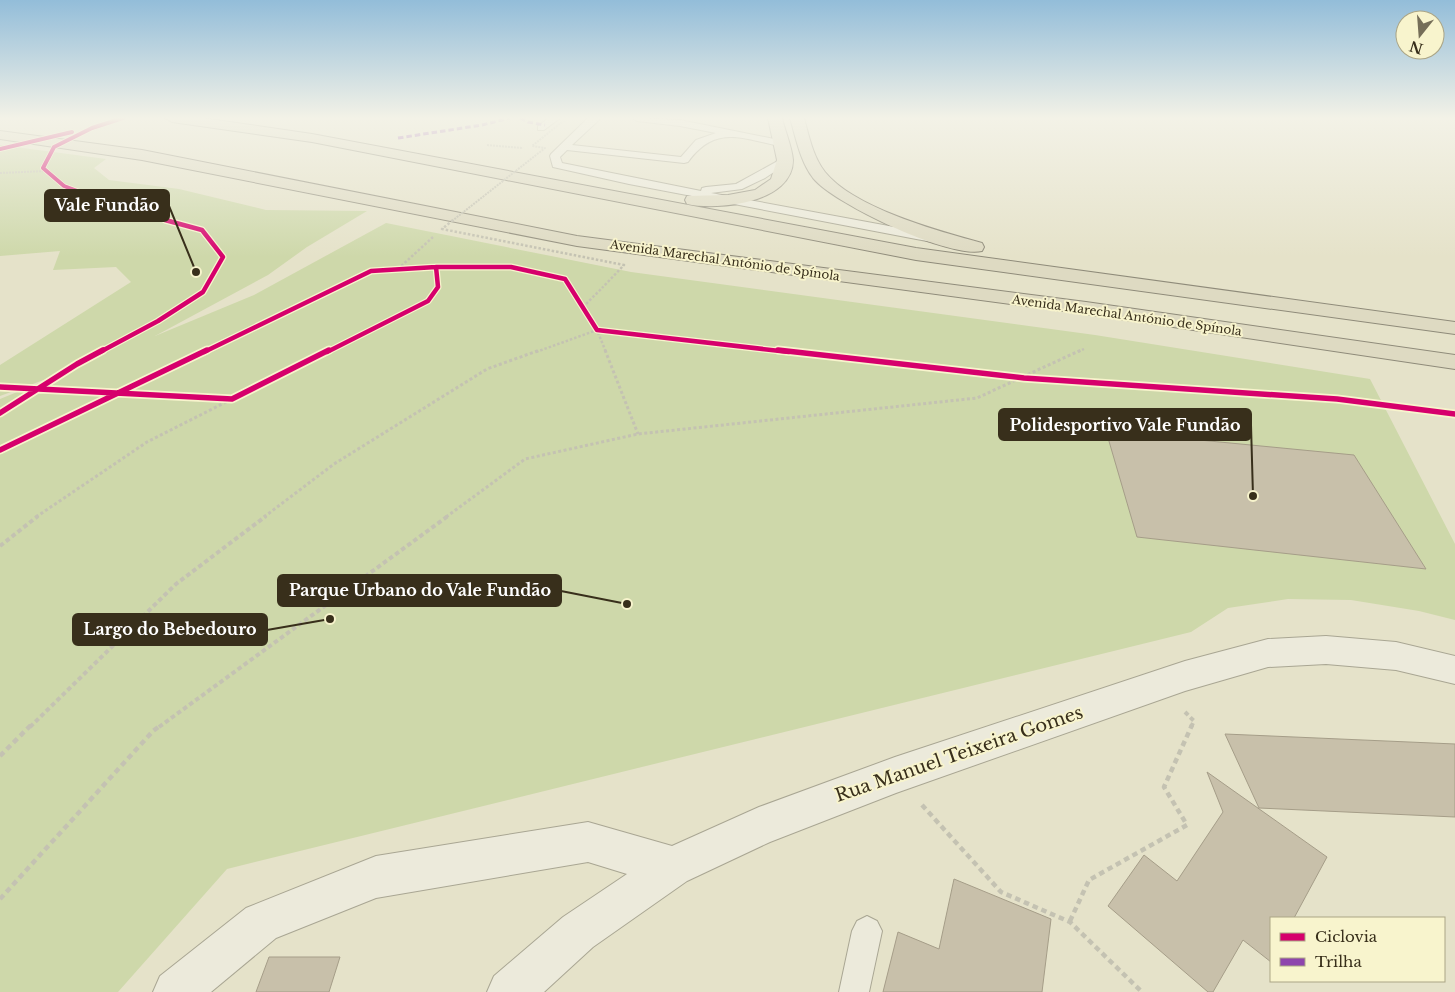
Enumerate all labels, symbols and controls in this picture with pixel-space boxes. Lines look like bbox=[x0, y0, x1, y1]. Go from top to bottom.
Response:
north arrow bbox=[1395, 10, 1445, 60]
text: N bbox=[1407, 37, 1425, 58]
callout: Vale Fundão bbox=[45, 190, 169, 221]
text: Vale Fundão bbox=[54, 195, 159, 215]
street label: Avenida Marechal António de Spínola bbox=[608, 236, 841, 284]
street label: Avenida Marechal António de Spínola bbox=[1010, 291, 1243, 339]
callout: Polidesportivo Vale Fundão bbox=[999, 409, 1251, 440]
text: Polidesportivo Vale Fundão bbox=[1010, 415, 1240, 435]
callout: Parque Urbano do Vale Fundão bbox=[278, 575, 561, 606]
text: Parque Urbano do Vale Fundão bbox=[289, 580, 551, 600]
callout: Largo do Bebedouro bbox=[73, 614, 267, 645]
text: Largo do Bebedouro bbox=[83, 619, 257, 639]
street label: Rua Manuel Teixeira Gomes bbox=[832, 701, 1086, 807]
legend bbox=[1270, 917, 1445, 982]
text: Ciclovia bbox=[1315, 927, 1378, 946]
text: Trilha bbox=[1315, 952, 1362, 971]

